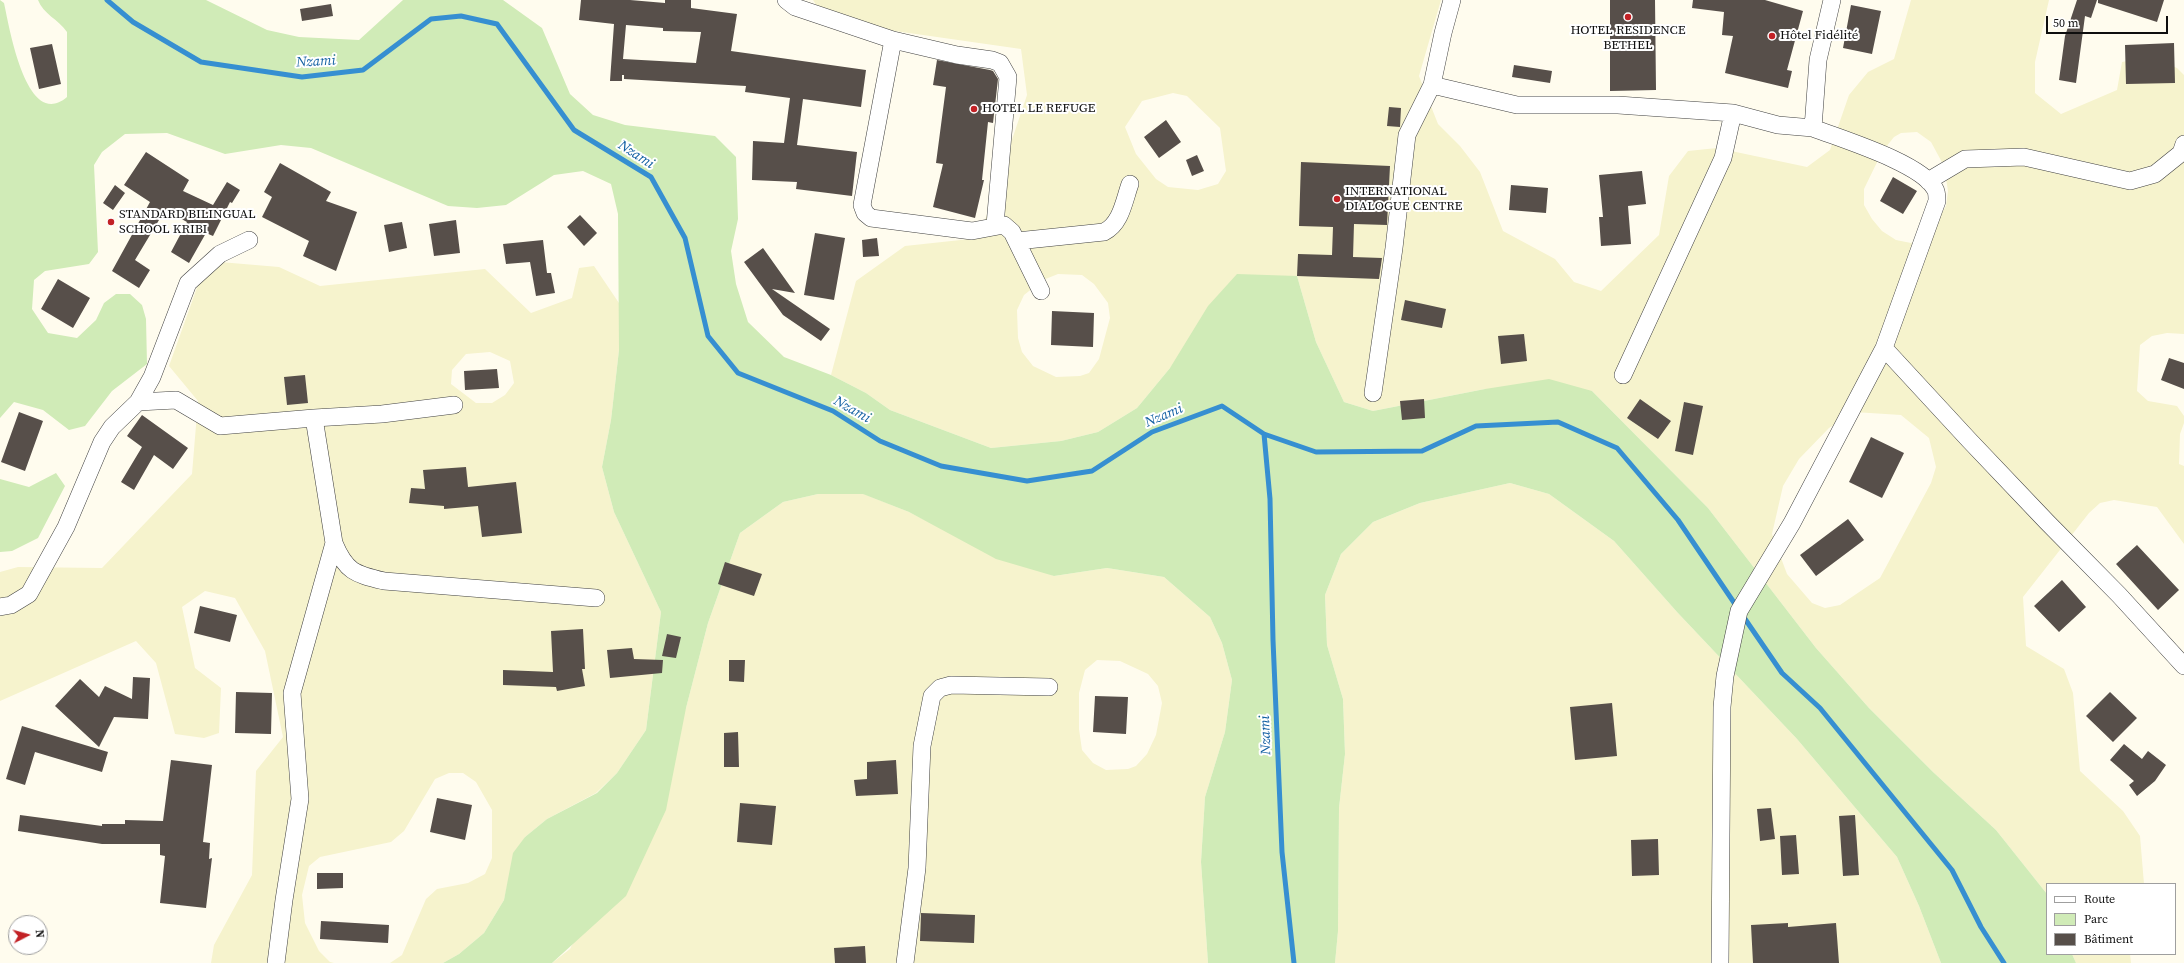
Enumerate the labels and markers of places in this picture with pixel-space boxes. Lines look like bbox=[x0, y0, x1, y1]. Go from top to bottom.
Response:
marker: HOTEL RESIDENCE BETHEL bbox=[1623, 12, 1633, 22]
place label: HOTEL RESIDENCE BETHEL bbox=[1570, 23, 1686, 54]
place label: Hôtel Fidélité bbox=[1780, 28, 1858, 44]
marker: Hôtel Fidélité bbox=[1767, 31, 1777, 41]
place label: HOTEL LE REFUGE bbox=[982, 101, 1095, 117]
marker: HOTEL LE REFUGE bbox=[969, 104, 979, 114]
place label: INTERNATIONAL DIALOGUE CENTRE bbox=[1345, 184, 1462, 215]
marker: INTERNATIONAL DIALOGUE CENTRE bbox=[1332, 194, 1342, 204]
place label: STANDARD BILINGUAL SCHOOL KRIBI bbox=[119, 207, 256, 238]
marker: STANDARD BILINGUAL SCHOOL KRIBI bbox=[106, 217, 116, 227]

